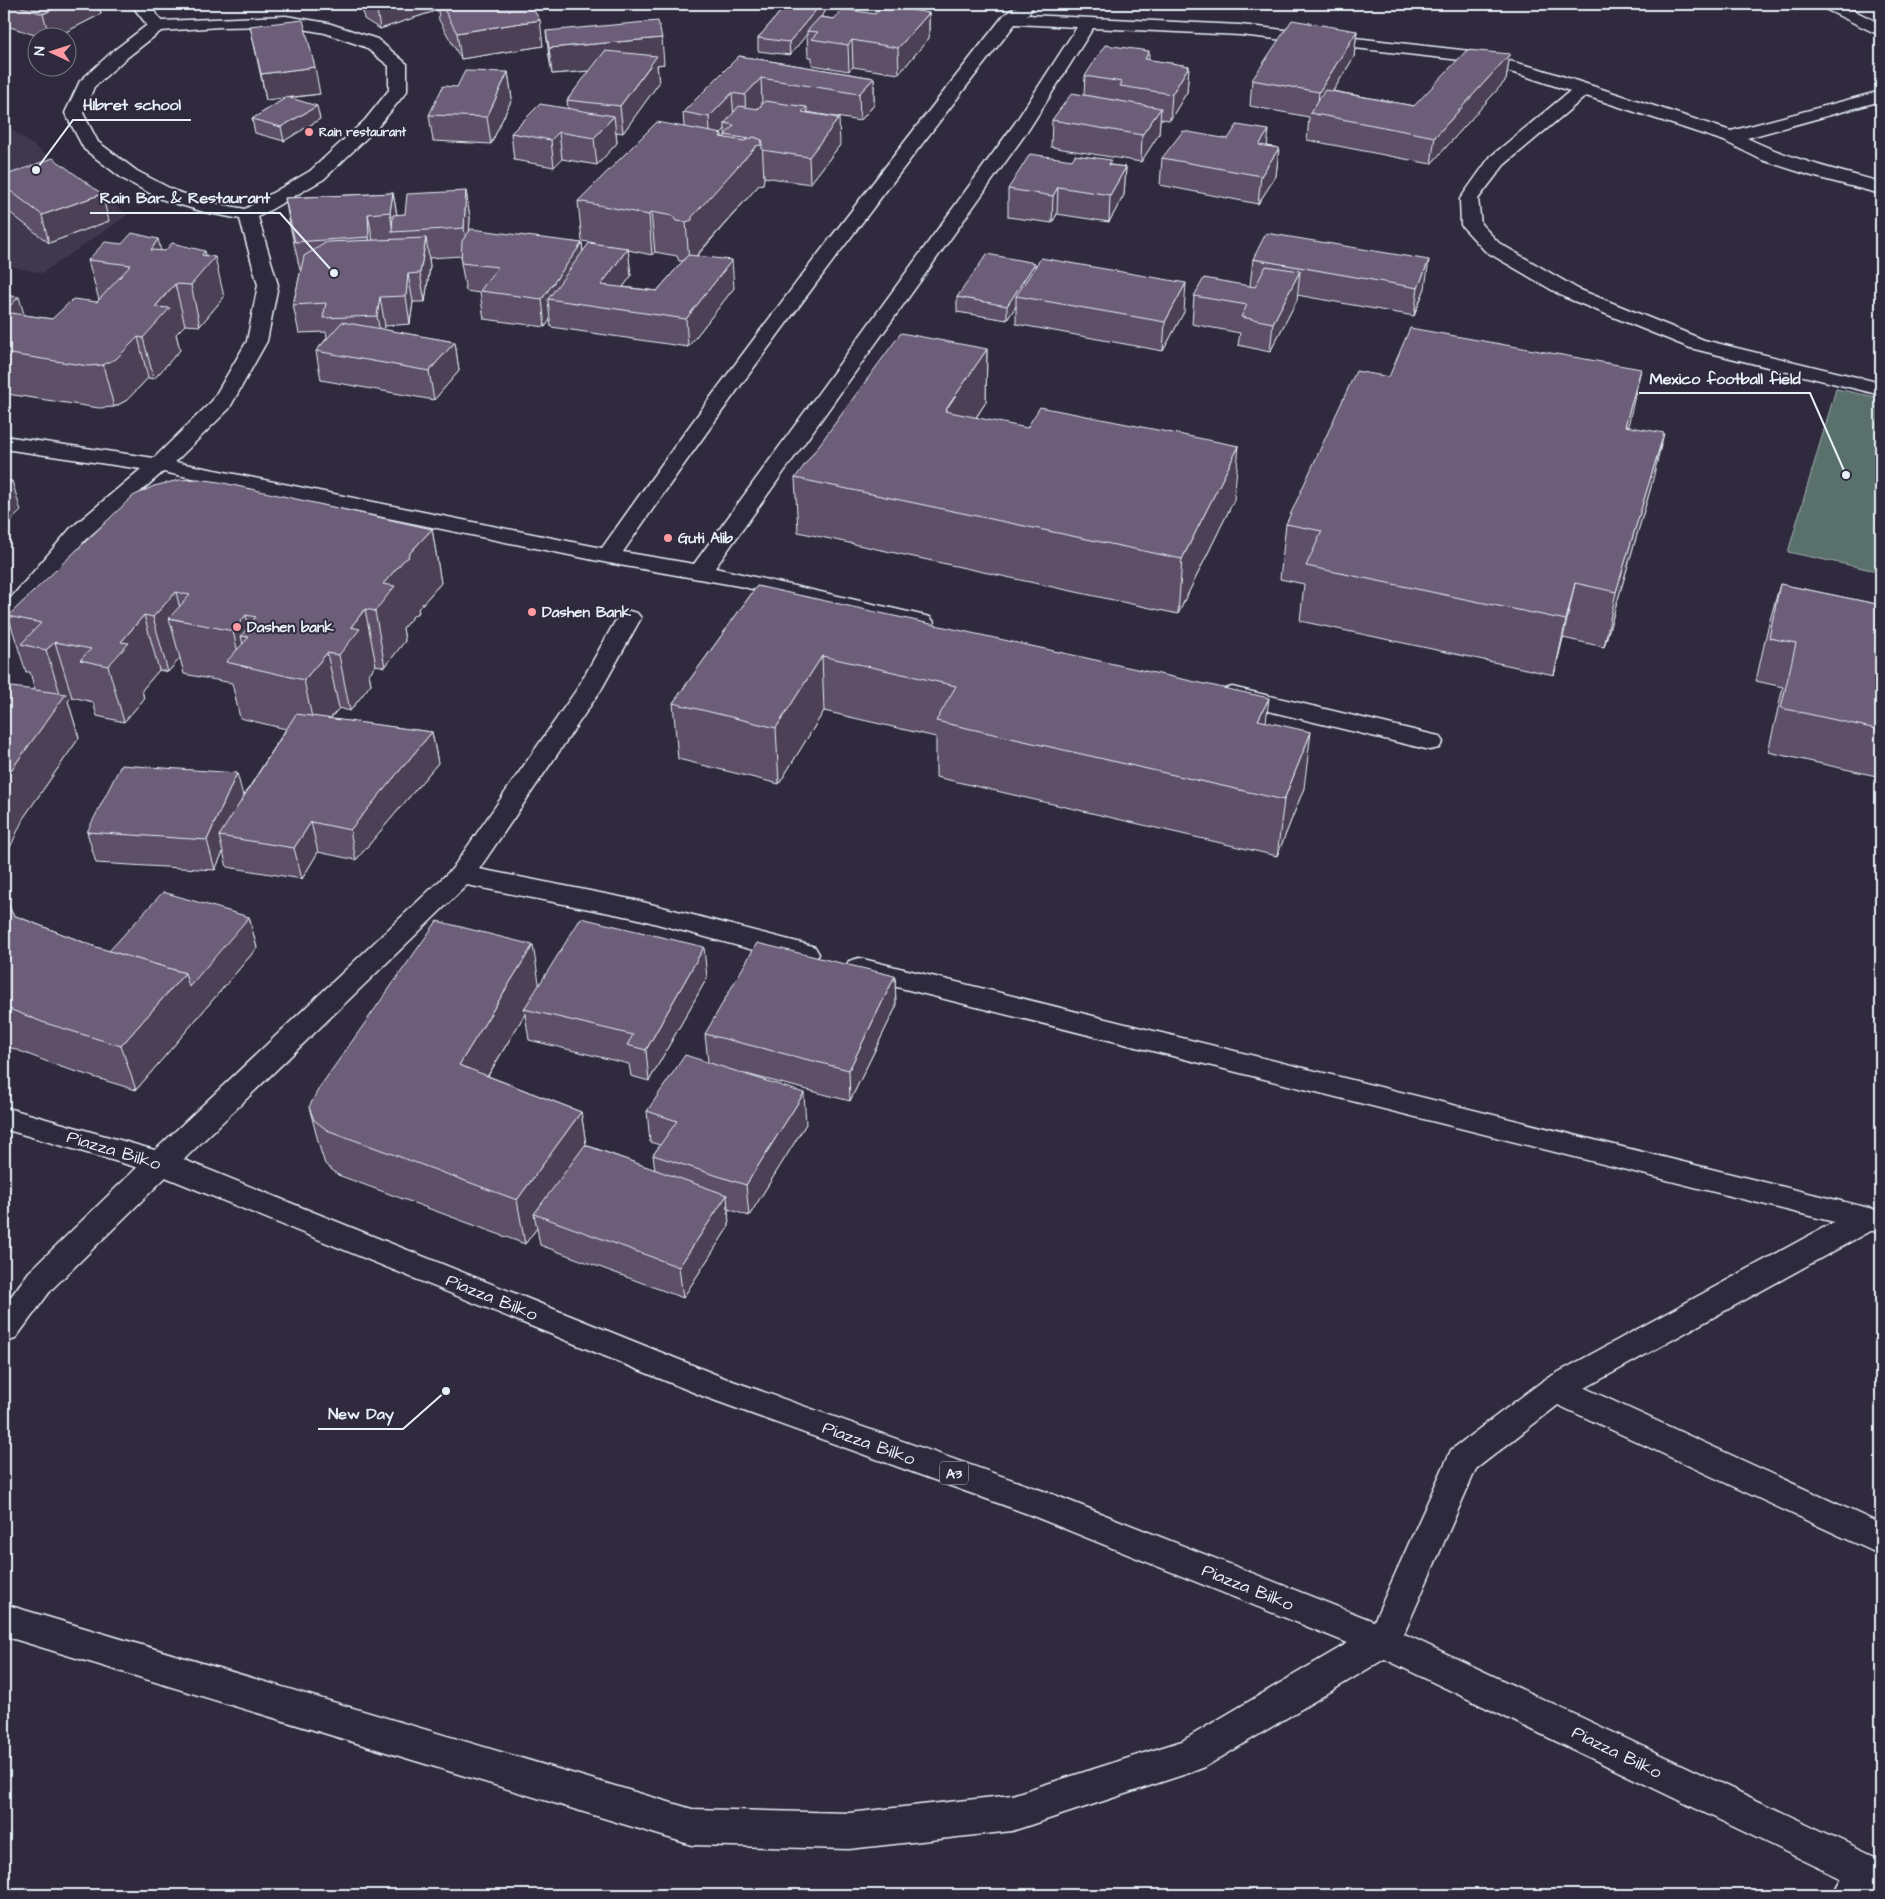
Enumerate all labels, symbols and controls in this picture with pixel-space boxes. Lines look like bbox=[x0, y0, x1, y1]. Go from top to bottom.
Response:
north arrow bbox=[28, 28, 78, 78]
text: N bbox=[30, 46, 50, 56]
callout: HIbret school bbox=[73, 89, 191, 120]
text: HIbret school bbox=[83, 94, 182, 116]
place label: Rain restaurant bbox=[319, 124, 406, 141]
marker: Rain restaurant bbox=[303, 126, 315, 138]
callout: Rain Bar & Restaurant bbox=[90, 182, 280, 213]
text: Rain Bar & Restaurant bbox=[100, 187, 271, 209]
callout: Mexico football field bbox=[1639, 362, 1810, 393]
text: Mexico football field bbox=[1649, 368, 1801, 390]
place label: Guti Alib bbox=[678, 528, 734, 549]
marker: Guti Alib bbox=[662, 532, 674, 544]
place label: Dashen Bank bbox=[542, 602, 632, 623]
marker: Dashen Bank bbox=[526, 606, 538, 618]
place label: Dashen bank bbox=[247, 617, 334, 638]
marker: Dashen bank bbox=[231, 621, 243, 633]
street label: Piazza Bilko bbox=[64, 1124, 164, 1177]
street label: Piazza Bilko bbox=[442, 1268, 542, 1327]
callout: New Day bbox=[318, 1398, 403, 1429]
text: New Day bbox=[328, 1403, 394, 1426]
street label: Piazza Bilko bbox=[819, 1415, 919, 1472]
road number: A3 bbox=[940, 1462, 968, 1485]
street label: Piazza Bilko bbox=[1198, 1558, 1298, 1617]
street label: Piazza Bilko bbox=[1568, 1720, 1666, 1785]

